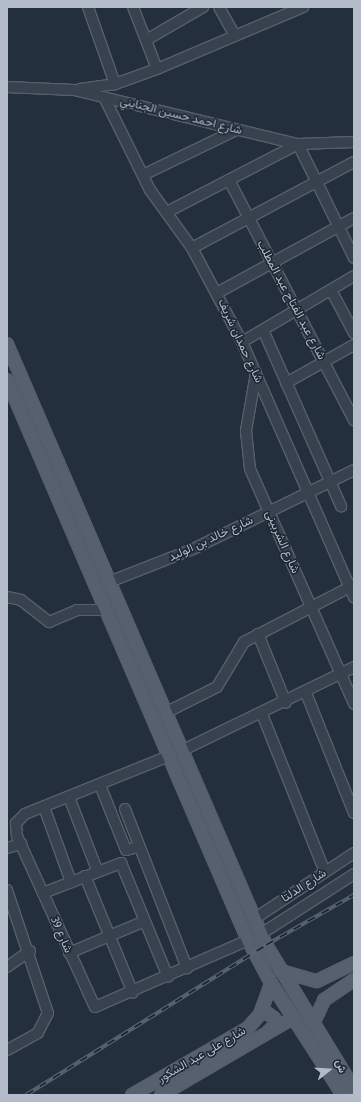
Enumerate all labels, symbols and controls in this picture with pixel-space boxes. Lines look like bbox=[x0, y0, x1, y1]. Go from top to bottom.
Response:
street label: شارع احمد حسين الجنايني bbox=[118, 94, 244, 138]
street label: شارع عبد الفتاح عبد المطلب bbox=[253, 238, 329, 362]
street label: شارع حمدان شريف bbox=[214, 297, 266, 385]
street label: شارع الشربينى bbox=[262, 508, 302, 576]
street label: شارع خالد بن الوليد bbox=[166, 513, 256, 565]
street label: شارع الدلتا bbox=[279, 866, 329, 906]
street label: شارع 39 bbox=[47, 915, 75, 955]
street label: شارع على عبد الشكور bbox=[155, 1024, 249, 1086]
north arrow bbox=[309, 1050, 349, 1090]
text: ش bbox=[333, 1058, 349, 1075]

